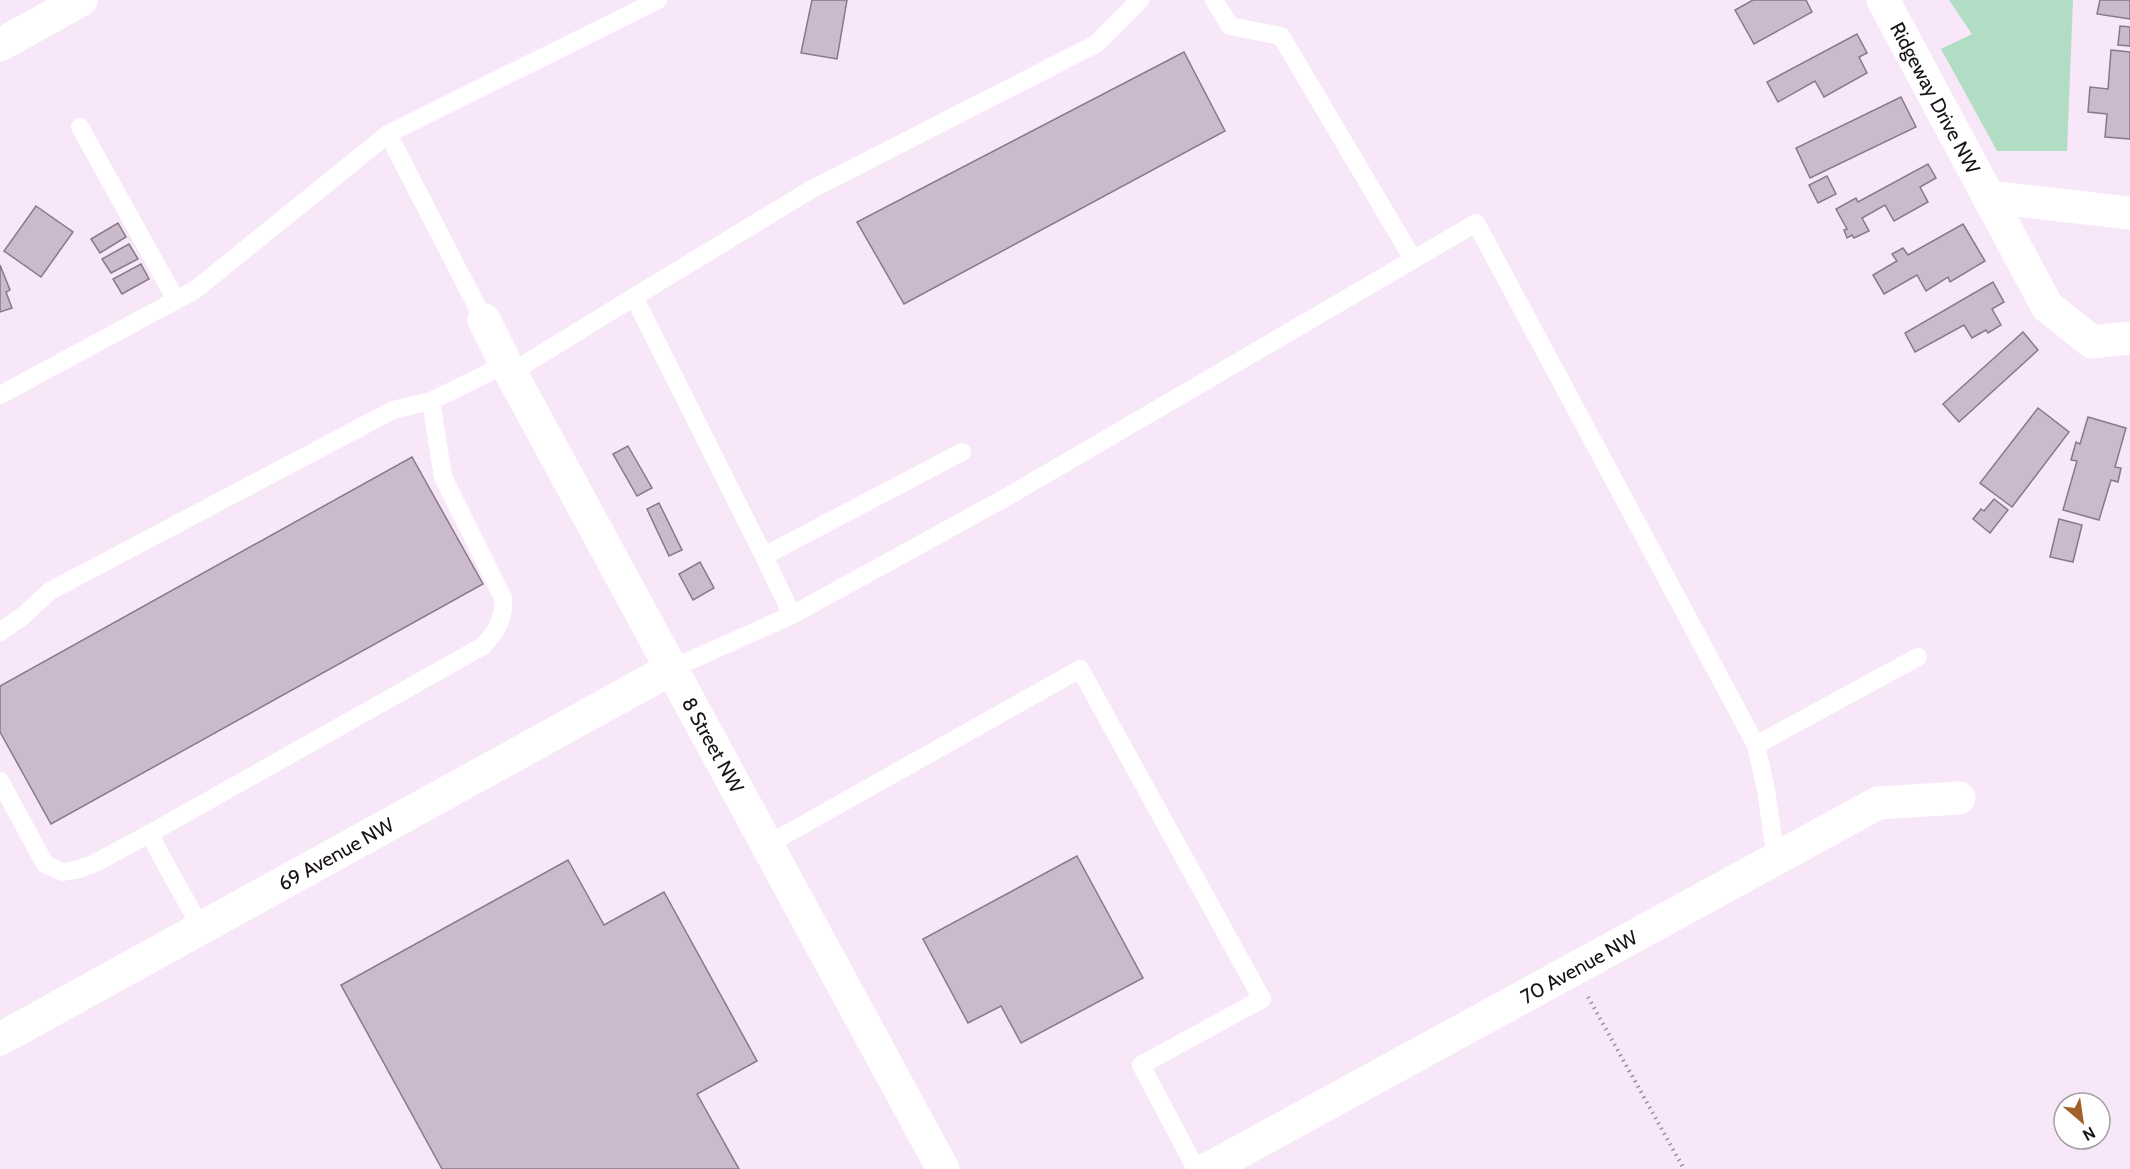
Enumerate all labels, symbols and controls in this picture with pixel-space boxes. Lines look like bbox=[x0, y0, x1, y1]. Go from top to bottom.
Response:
street label: Ridgeway Drive NW bbox=[1885, 18, 1985, 178]
street label: 8 Street NW bbox=[677, 693, 749, 797]
street label: 69 Avenue NW bbox=[274, 812, 398, 896]
street label: 70 Avenue NW bbox=[1517, 925, 1641, 1009]
north arrow bbox=[2052, 1091, 2112, 1151]
text: N bbox=[2079, 1123, 2099, 1145]

